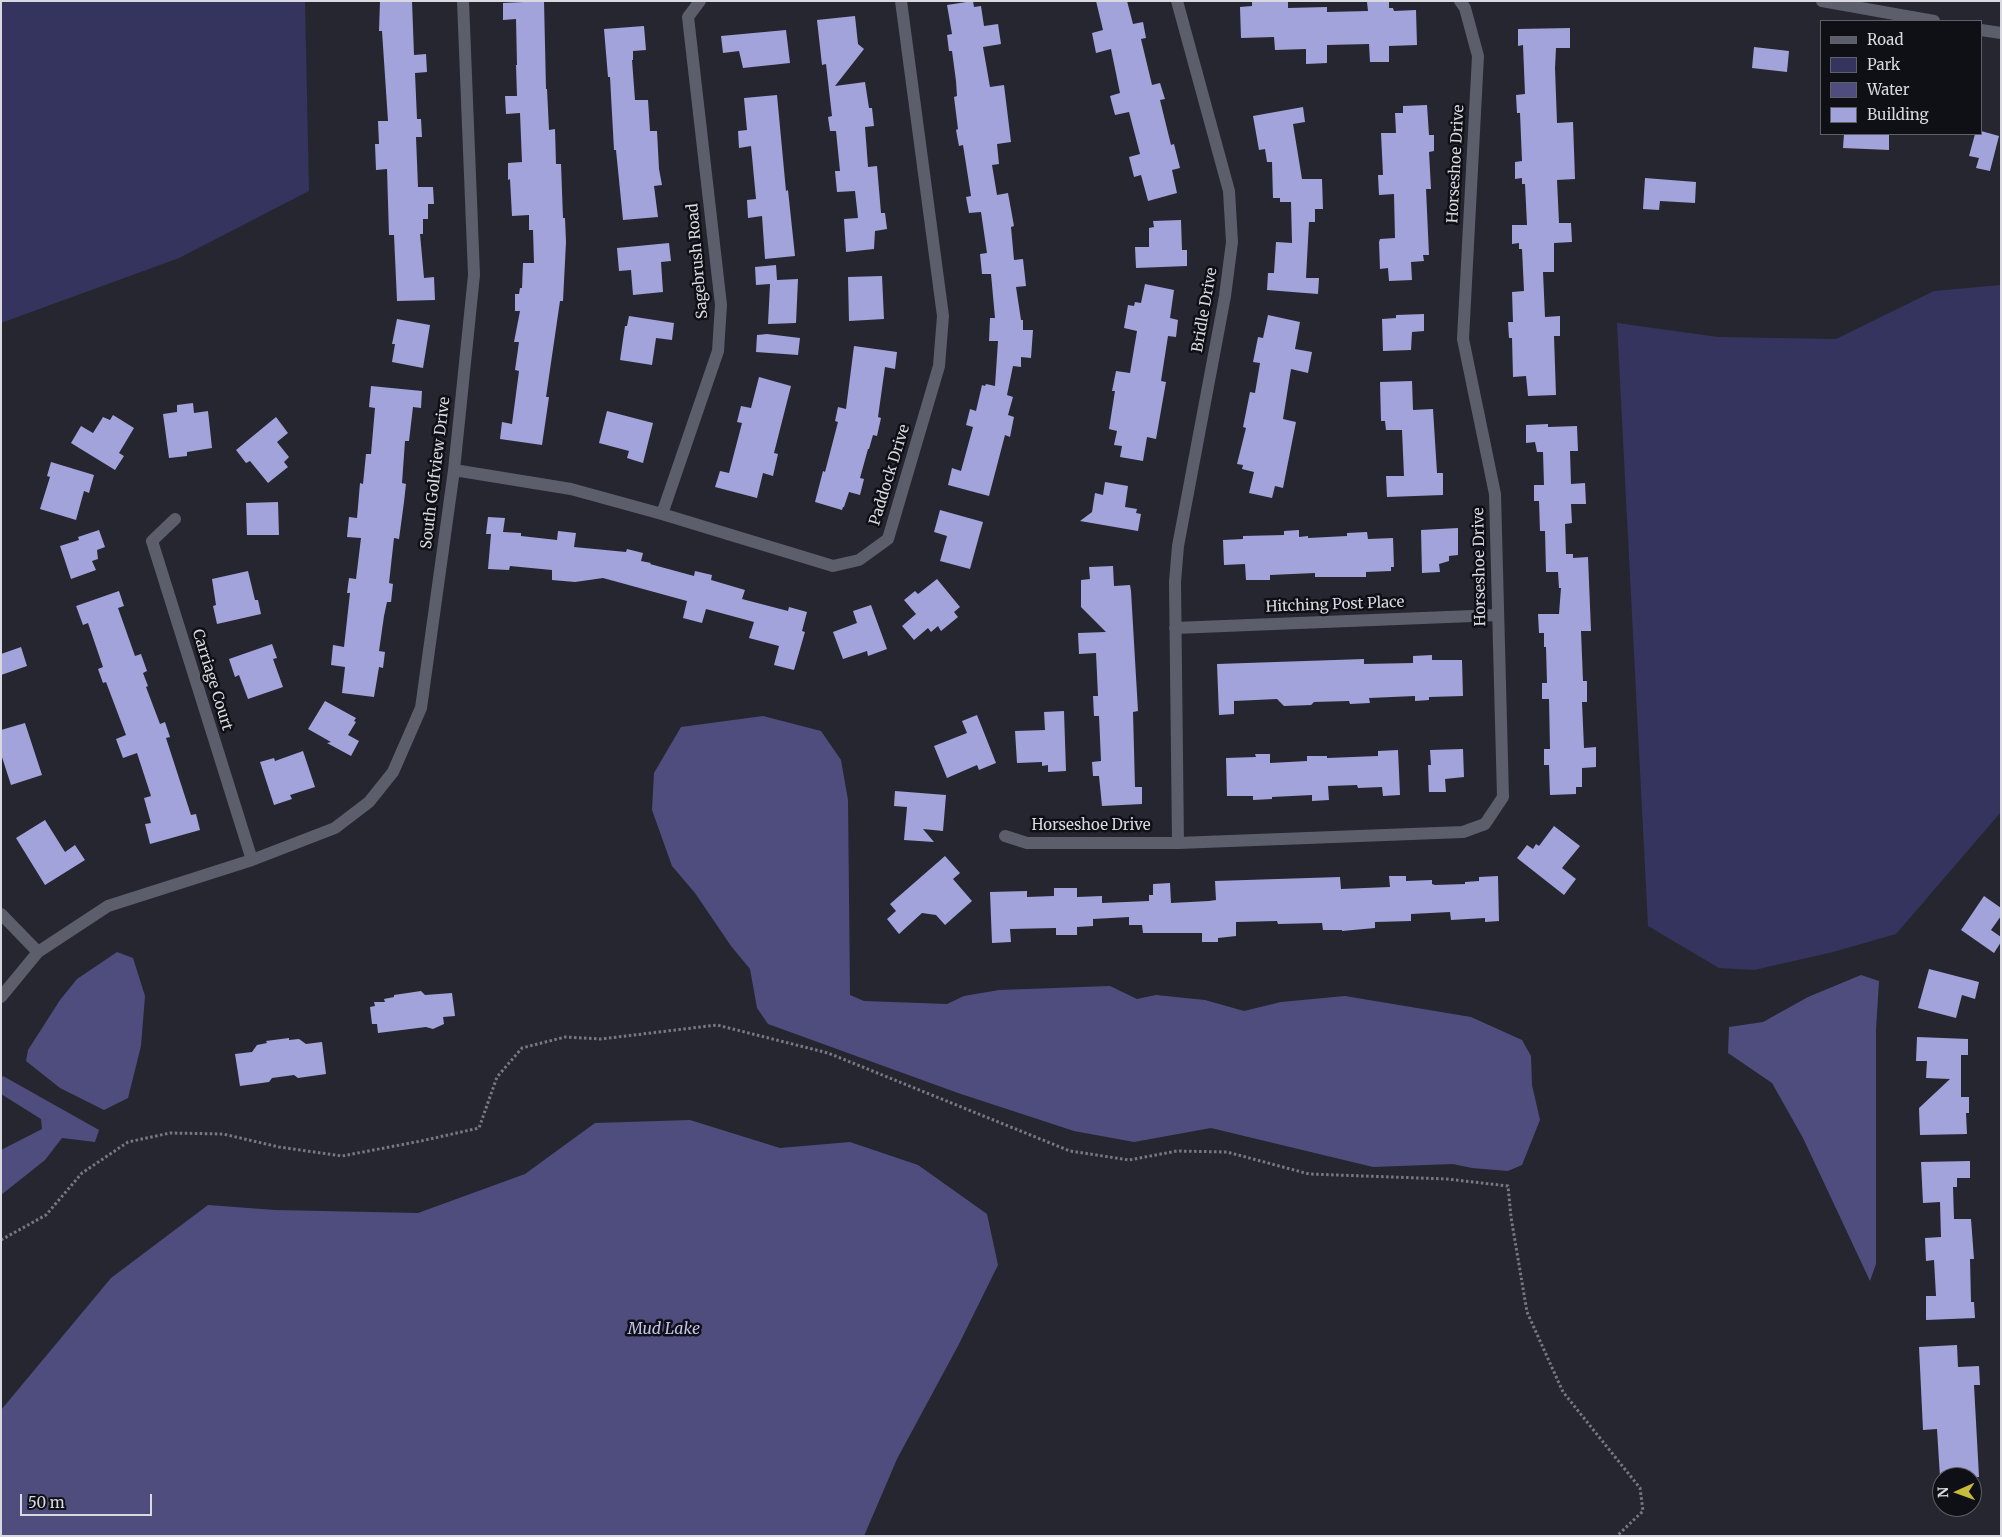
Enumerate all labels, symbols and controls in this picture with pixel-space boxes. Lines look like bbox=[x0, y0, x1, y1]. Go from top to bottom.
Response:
legend bbox=[1820, 20, 1982, 135]
text: Road bbox=[1867, 30, 1903, 49]
text: Park bbox=[1867, 55, 1900, 74]
text: Water bbox=[1867, 80, 1909, 99]
street label: Horseshoe Drive bbox=[1444, 104, 1468, 224]
text: Building bbox=[1867, 105, 1929, 124]
street label: Sagebrush Road bbox=[684, 202, 712, 320]
street label: Bridle Drive bbox=[1189, 266, 1221, 354]
street label: South Golfview Drive bbox=[418, 396, 454, 550]
street label: Paddock Drive bbox=[866, 422, 914, 528]
street label: Horseshoe Drive bbox=[1470, 507, 1490, 627]
street label: Hitching Post Place bbox=[1265, 594, 1405, 616]
street label: Carriage Court bbox=[188, 627, 236, 733]
street label: Horseshoe Drive bbox=[1032, 817, 1150, 835]
water label: Mud Lake bbox=[628, 1319, 700, 1339]
north arrow bbox=[1932, 1467, 1982, 1517]
scale bar bbox=[22, 1484, 155, 1516]
text: N bbox=[1934, 1487, 1952, 1498]
text: 50 m bbox=[28, 1493, 65, 1512]

